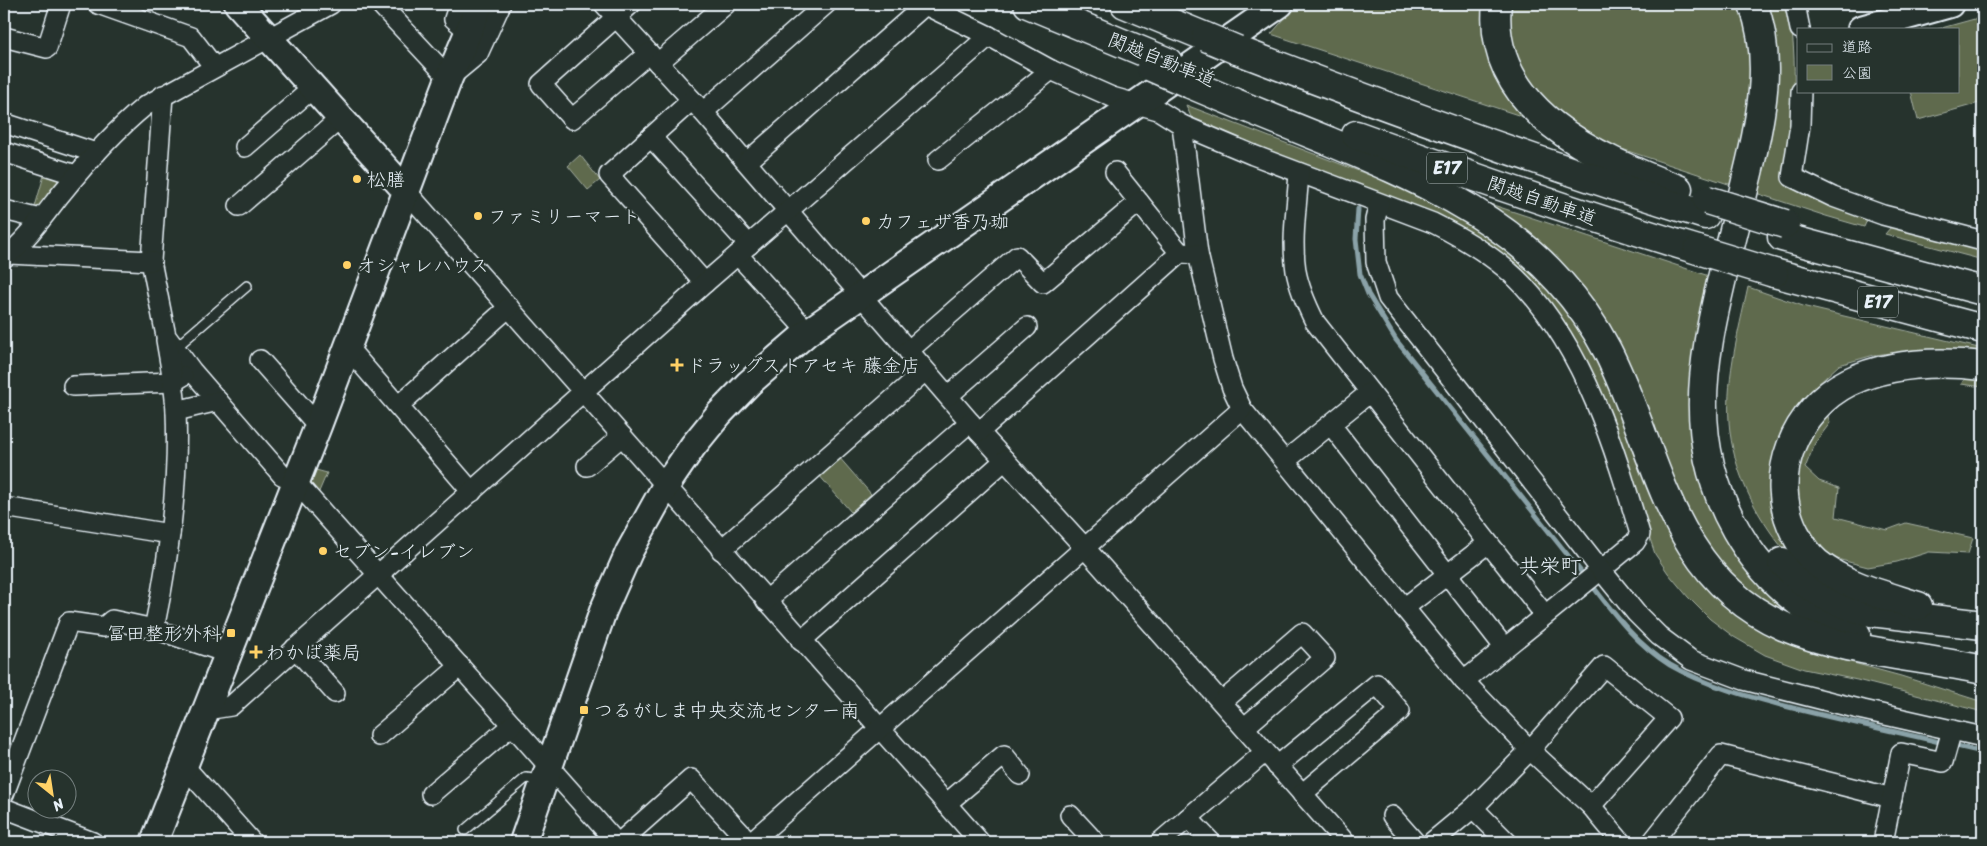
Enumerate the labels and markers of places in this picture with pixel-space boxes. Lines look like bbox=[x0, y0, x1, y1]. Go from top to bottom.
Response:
place label: 松膳 bbox=[367, 163, 405, 196]
marker: 松膳 bbox=[351, 173, 363, 185]
place label: ファミリーマート bbox=[488, 200, 640, 233]
place label: カフェザ香乃珈 bbox=[876, 205, 1009, 238]
marker: ファミリーマート bbox=[472, 210, 484, 222]
marker: カフェザ香乃珈 bbox=[860, 215, 872, 227]
place label: オシャレハウス bbox=[357, 249, 489, 282]
marker: オシャレハウス bbox=[341, 259, 353, 271]
place label: ドラッグストアセキ 藤金店 bbox=[687, 349, 920, 382]
marker: ドラッグストアセキ 藤金店 bbox=[671, 359, 683, 371]
place label: セブン-イレブン bbox=[333, 535, 475, 568]
marker: セブン-イレブン bbox=[317, 545, 329, 557]
place label: 冨田整形外科 bbox=[107, 617, 221, 650]
marker: 冨田整形外科 bbox=[225, 627, 237, 639]
place label: わかば薬局 bbox=[266, 636, 361, 669]
marker: わかば薬局 bbox=[250, 646, 262, 658]
place label: つるがしま中央交流センター南 bbox=[594, 694, 859, 727]
marker: つるがしま中央交流センター南 bbox=[578, 704, 590, 716]

